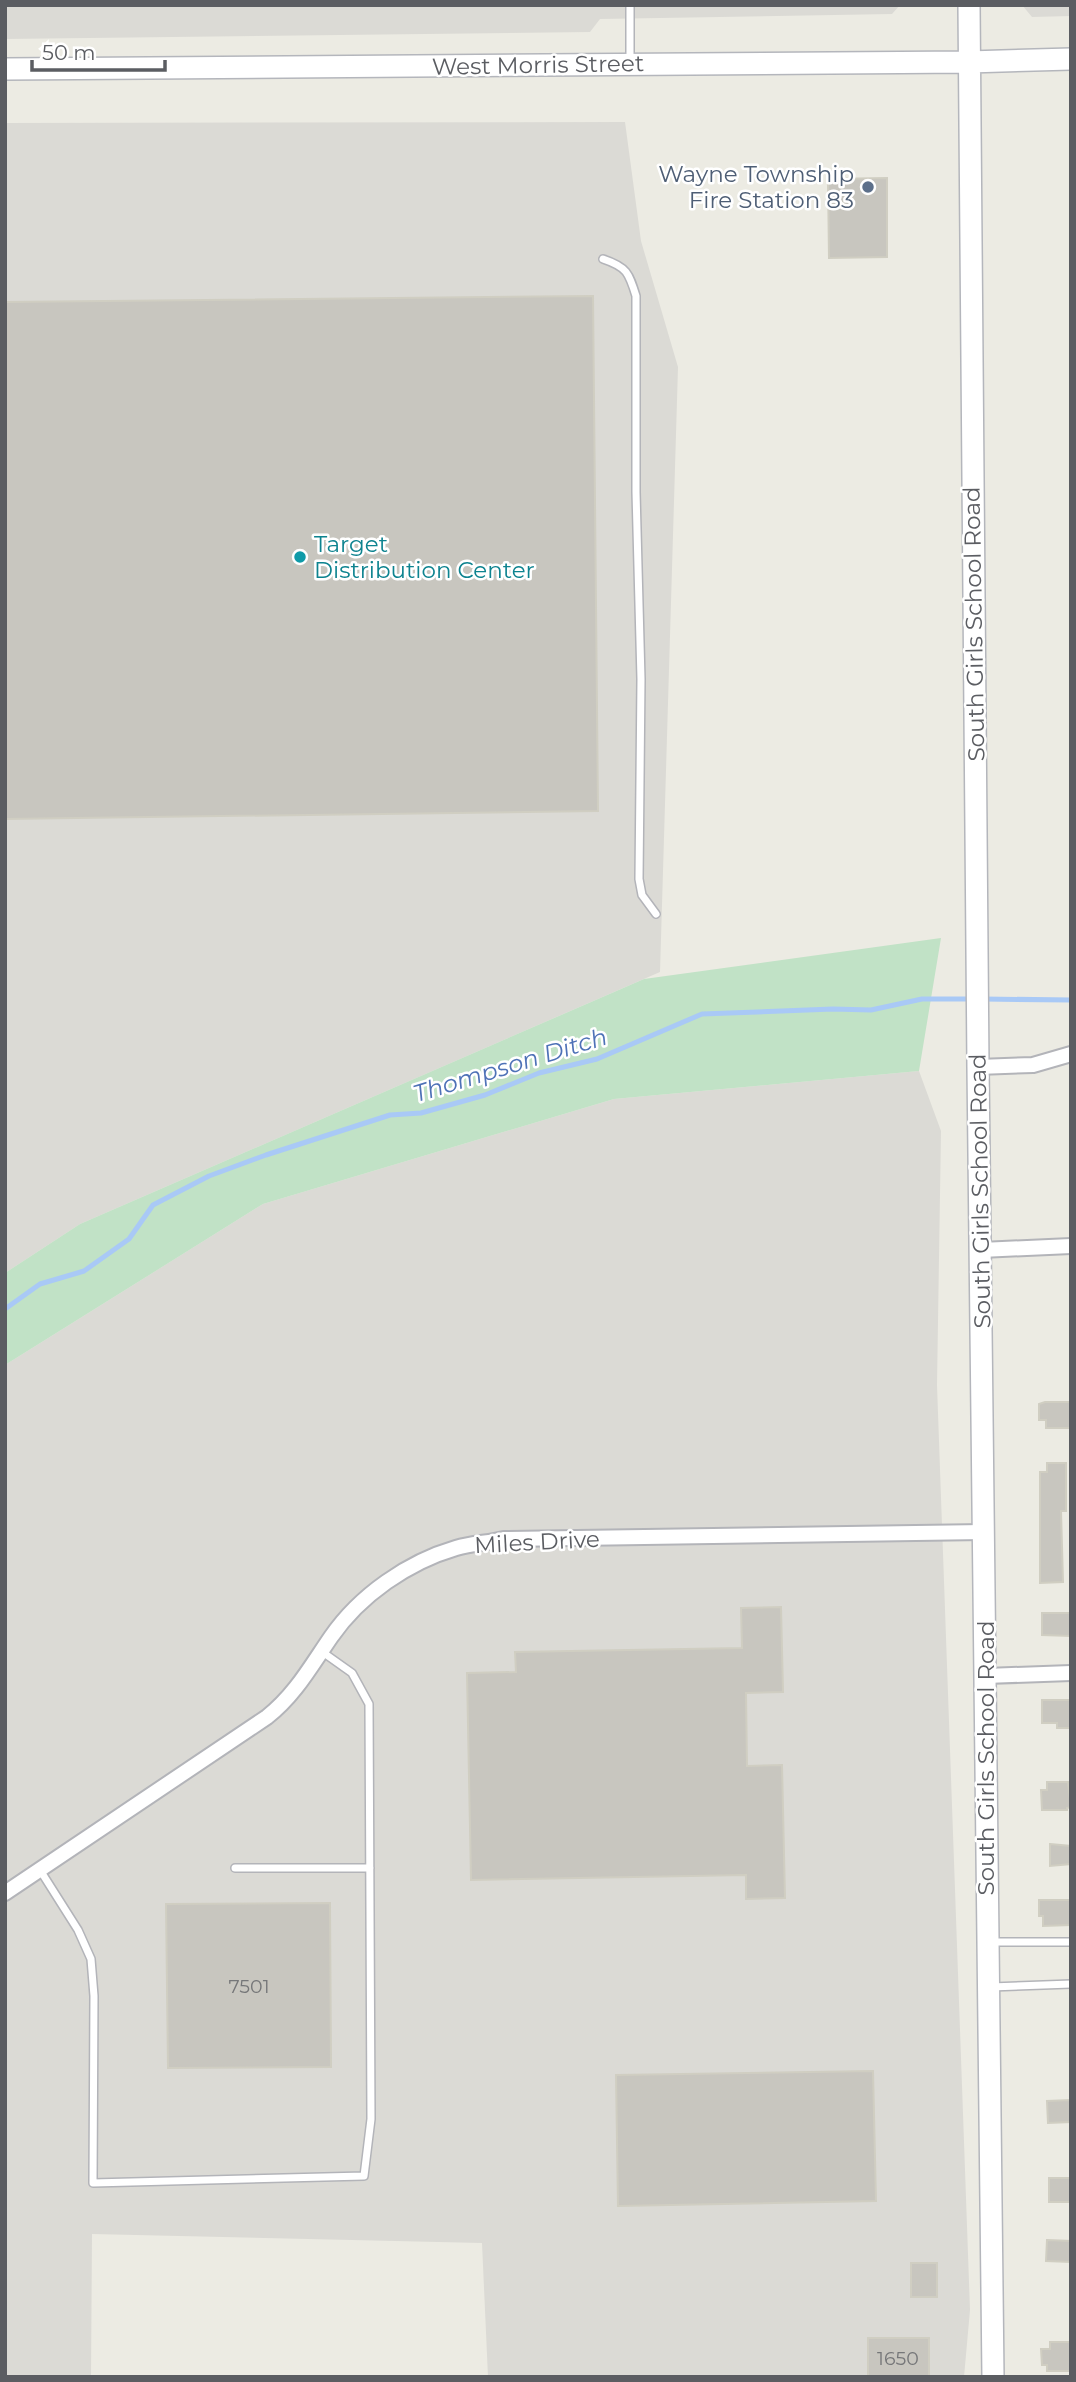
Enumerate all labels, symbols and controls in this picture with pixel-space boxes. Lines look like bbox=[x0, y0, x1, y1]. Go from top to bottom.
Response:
scale bar bbox=[32, 28, 164, 72]
text: 50 m bbox=[42, 40, 96, 65]
street label: West Morris Street bbox=[432, 49, 644, 81]
place label: Wayne Township Fire Station 83 bbox=[658, 160, 854, 214]
marker: Wayne Township Fire Station 83 bbox=[860, 179, 876, 195]
street label: South Girls School Road bbox=[958, 486, 990, 762]
place label: Target Distribution Center bbox=[314, 530, 535, 584]
marker: Target Distribution Center bbox=[292, 549, 308, 565]
water label: Thompson Ditch bbox=[410, 1022, 610, 1108]
street label: South Girls School Road bbox=[964, 1053, 996, 1329]
street label: Miles Drive bbox=[473, 1525, 601, 1559]
street label: South Girls School Road bbox=[972, 1620, 1000, 1896]
house number: 7501 bbox=[228, 1975, 270, 1998]
house number: 1650 bbox=[877, 2347, 919, 2370]

